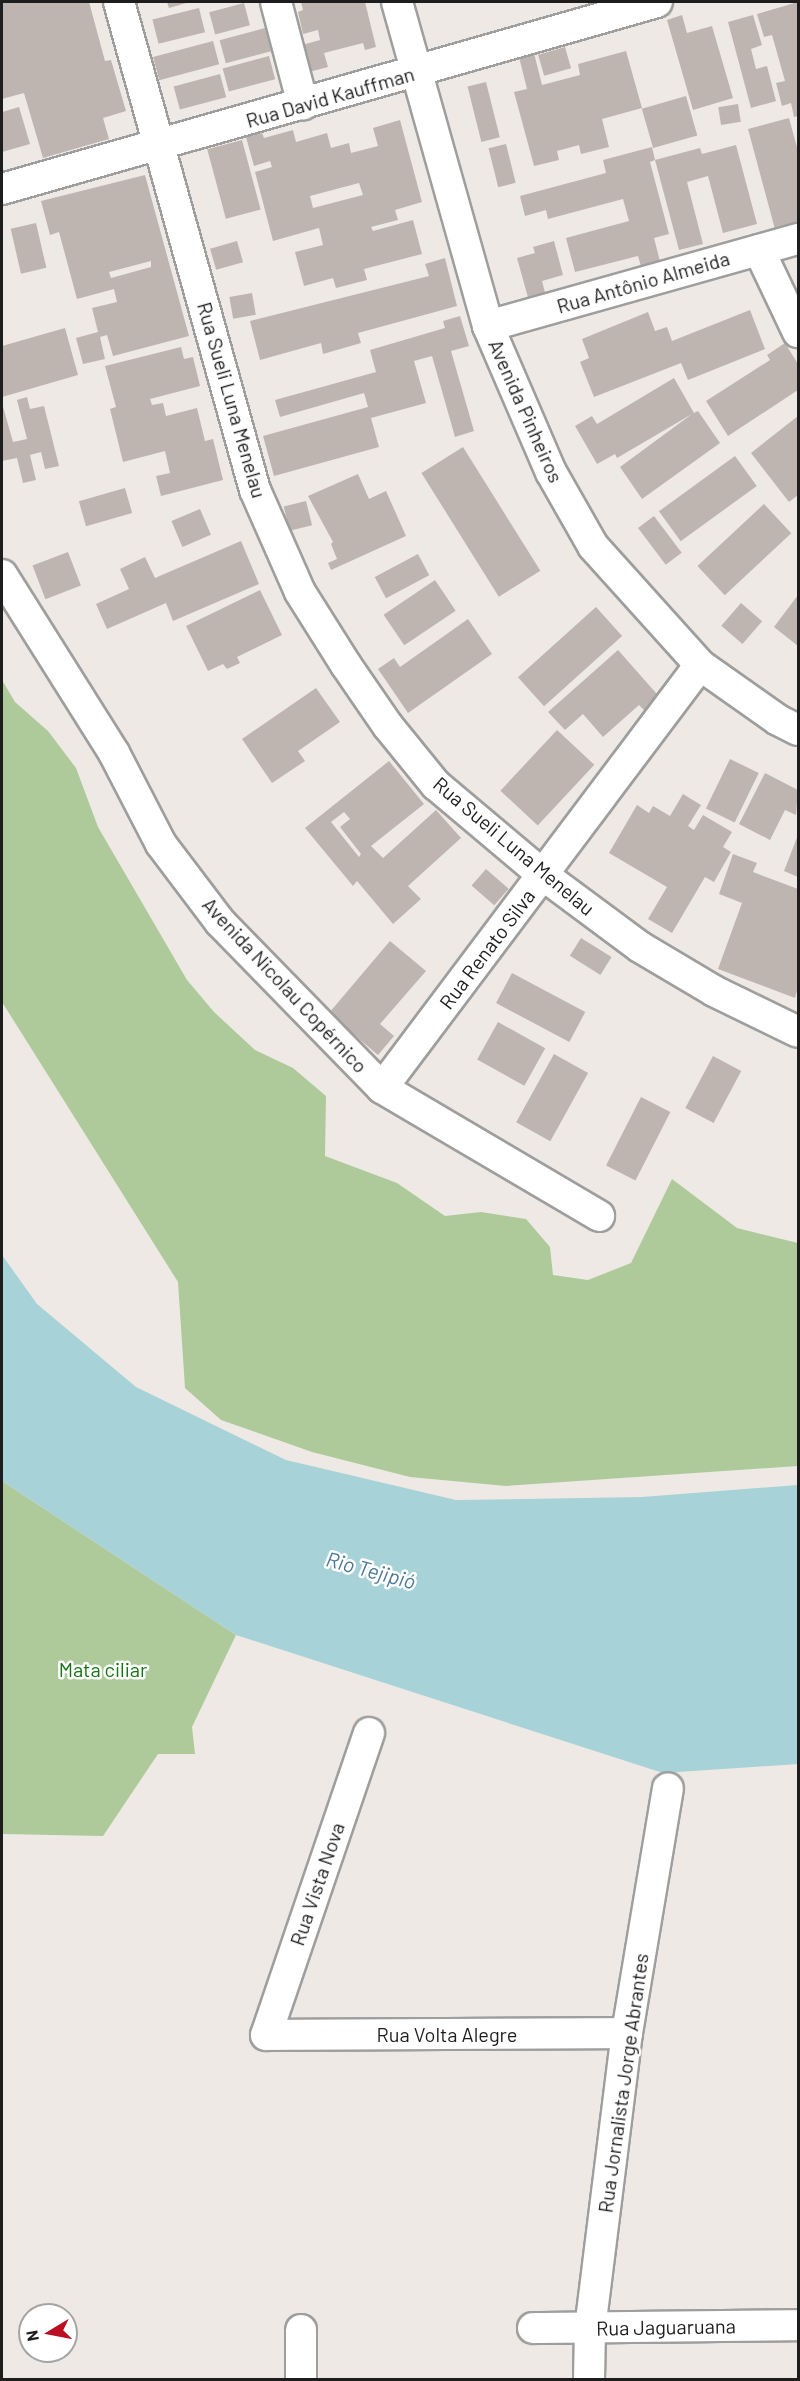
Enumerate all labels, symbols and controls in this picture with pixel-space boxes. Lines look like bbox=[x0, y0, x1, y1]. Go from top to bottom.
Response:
street label: Rua David Kauffman bbox=[243, 61, 417, 133]
street label: Rua Antônio Almeida bbox=[554, 246, 732, 318]
street label: Rua Sueli Luna Menelau bbox=[193, 299, 271, 501]
street label: Avenida Pinheiros bbox=[484, 336, 568, 486]
street label: Rua Sueli Luna Menelau bbox=[429, 772, 599, 920]
street label: Rua Renato Silva bbox=[434, 884, 540, 1014]
street label: Avenida Nicolau Copérnico bbox=[198, 892, 372, 1078]
water label: Rio Tejipió bbox=[324, 1546, 418, 1594]
park label: Mata ciliar bbox=[59, 1657, 147, 1681]
street label: Rua Vista Nova bbox=[285, 1819, 349, 1949]
street label: Rua Jornalista Jorge Abrantes bbox=[593, 1952, 653, 2214]
street label: Rua Volta Alegre bbox=[377, 2022, 517, 2046]
north arrow bbox=[18, 2303, 78, 2363]
street label: Rua Jaguaruana bbox=[596, 2314, 736, 2340]
text: N bbox=[21, 2329, 42, 2343]

